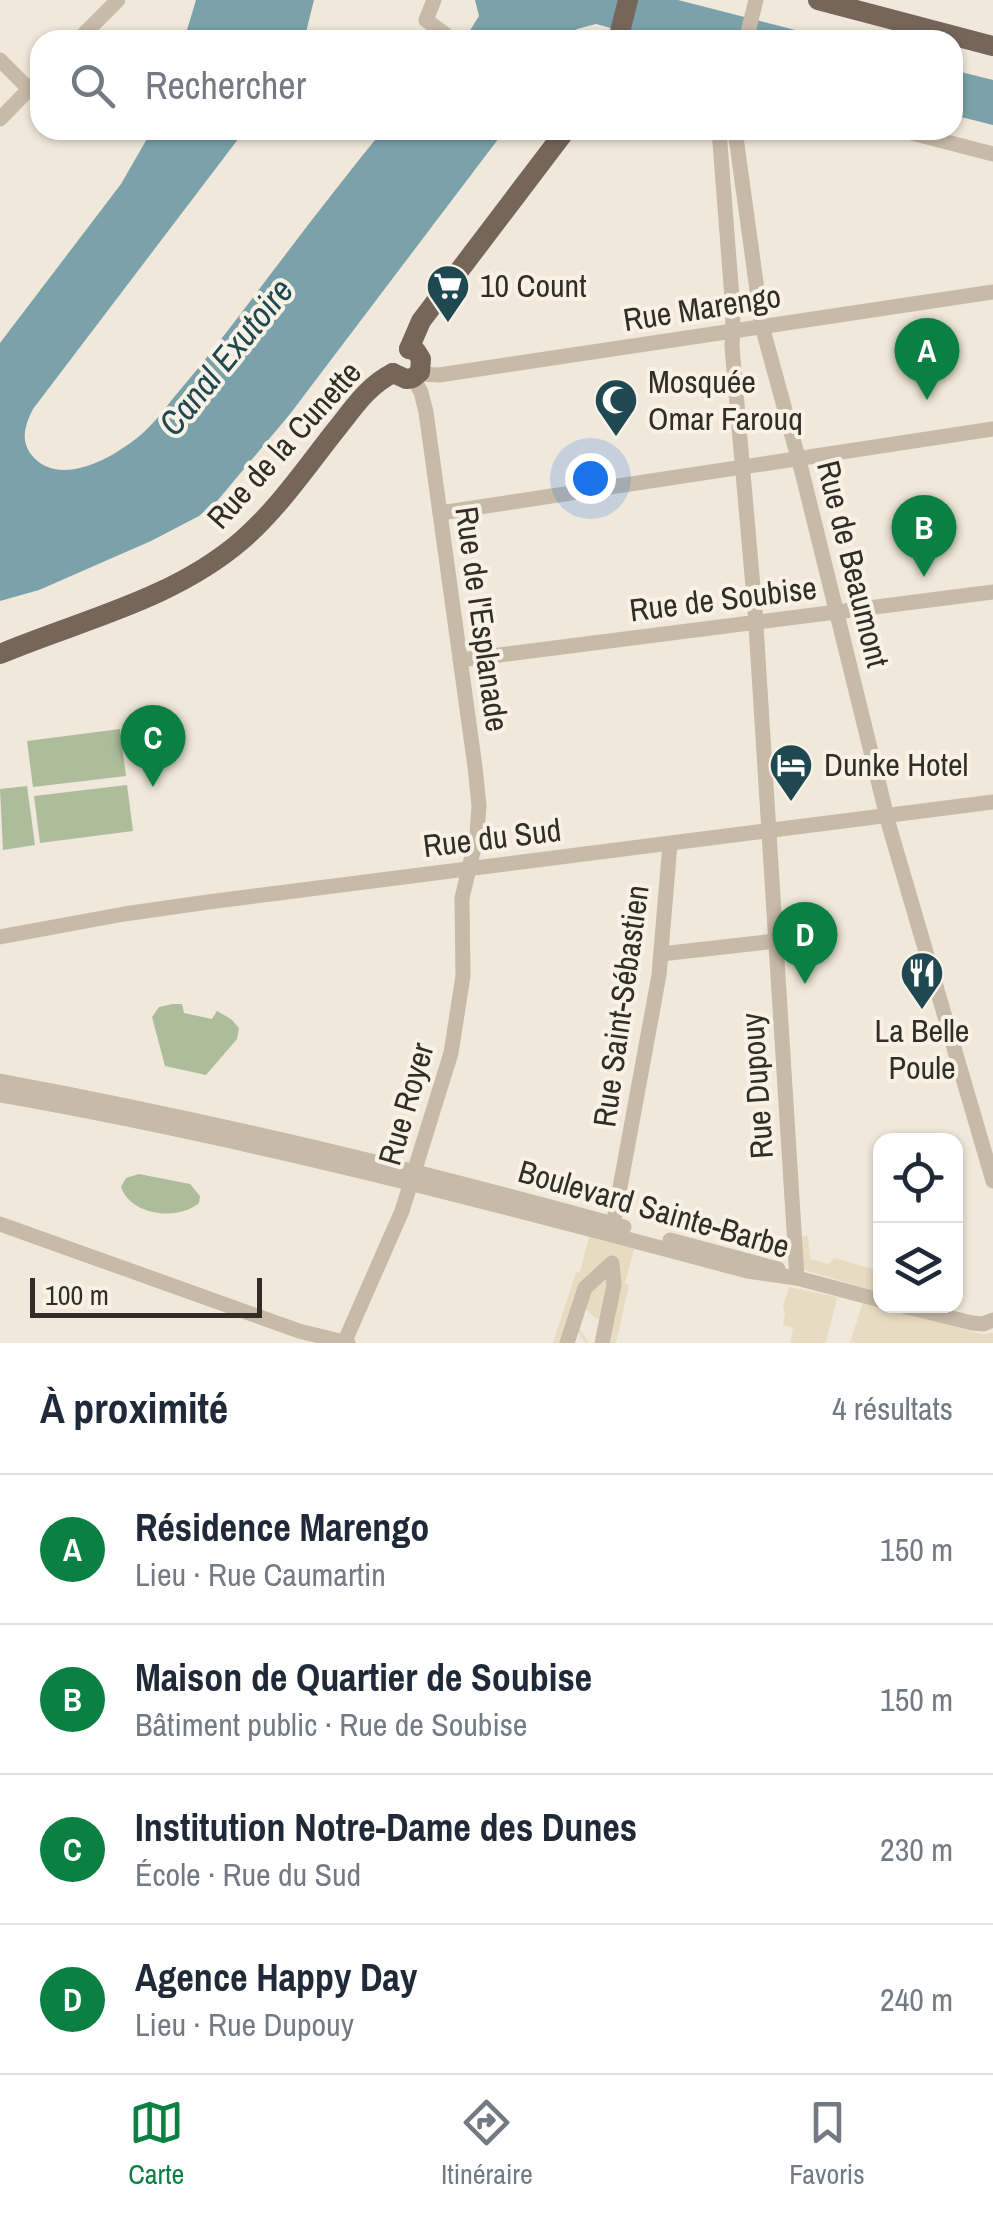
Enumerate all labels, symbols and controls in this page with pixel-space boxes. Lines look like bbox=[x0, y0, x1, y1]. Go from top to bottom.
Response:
search box bbox=[30, 30, 963, 140]
icon: search bbox=[65, 58, 120, 113]
text: Rechercher bbox=[145, 60, 306, 111]
supermarket icon: 10 Count bbox=[425, 263, 471, 324]
place label: 10 Count bbox=[480, 264, 587, 307]
water label: Canal Exutoire bbox=[148, 268, 304, 445]
street label: Rue Marengo bbox=[620, 274, 784, 341]
pin: A bbox=[894, 318, 960, 400]
street label: Rue de la Cunette bbox=[197, 352, 370, 538]
place label: Mosquée Omar Farouq bbox=[648, 360, 803, 440]
mosque icon: Mosquée Omar Farouq bbox=[593, 377, 639, 438]
your location bbox=[565, 453, 616, 504]
street label: Rue de Beaumont bbox=[807, 456, 900, 672]
pin: B bbox=[892, 494, 956, 577]
street label: Rue de l'Esplanade bbox=[445, 504, 520, 734]
street label: Rue de Soubise bbox=[627, 566, 819, 631]
pin: C bbox=[120, 704, 186, 787]
hotel icon: Dunke Hotel bbox=[768, 742, 814, 803]
place label: Dunke Hotel bbox=[824, 743, 968, 786]
street label: Rue du Sud bbox=[421, 808, 563, 867]
street label: Rue Saint-Sébastien bbox=[582, 882, 659, 1130]
pin: D bbox=[772, 902, 838, 984]
restaurant icon: La Belle Poule bbox=[899, 950, 945, 1011]
place label: La Belle Poule bbox=[875, 1009, 969, 1089]
street label: Rue Dupouy bbox=[730, 1012, 783, 1160]
street label: Rue Royer bbox=[368, 1037, 444, 1170]
map controls bbox=[873, 1133, 963, 1313]
button: locate bbox=[873, 1133, 963, 1223]
street label: Boulevard Sainte-Barbe bbox=[514, 1149, 795, 1268]
button: layers bbox=[873, 1223, 963, 1313]
scale bar bbox=[30, 1273, 262, 1318]
text: 100 m bbox=[45, 1276, 109, 1314]
text: À proximité bbox=[40, 1380, 228, 1436]
text: 4 résultats bbox=[832, 1387, 953, 1430]
text: Résidence Marengo bbox=[135, 1502, 429, 1553]
text: A bbox=[63, 1528, 82, 1571]
text: 150 m bbox=[880, 1528, 953, 1571]
text: Lieu · Rue Caumartin bbox=[135, 1553, 386, 1596]
text: Maison de Quartier de Soubise bbox=[135, 1652, 592, 1703]
text: B bbox=[63, 1678, 82, 1721]
text: 150 m bbox=[880, 1678, 953, 1721]
text: Bâtiment public · Rue de Soubise bbox=[135, 1703, 527, 1746]
text: Institution Notre-Dame des Dunes bbox=[135, 1802, 637, 1853]
text: C bbox=[63, 1828, 82, 1871]
text: 230 m bbox=[880, 1828, 953, 1871]
text: École · Rue du Sud bbox=[135, 1853, 361, 1896]
text: Agence Happy Day bbox=[135, 1952, 417, 2003]
text: D bbox=[63, 1978, 82, 2021]
text: 240 m bbox=[880, 1978, 953, 2021]
text: Lieu · Rue Dupouy bbox=[135, 2003, 354, 2046]
tab: Carte bbox=[128, 2095, 184, 2193]
tab: Itinéraire bbox=[441, 2095, 533, 2193]
tab: Favoris bbox=[789, 2095, 865, 2193]

